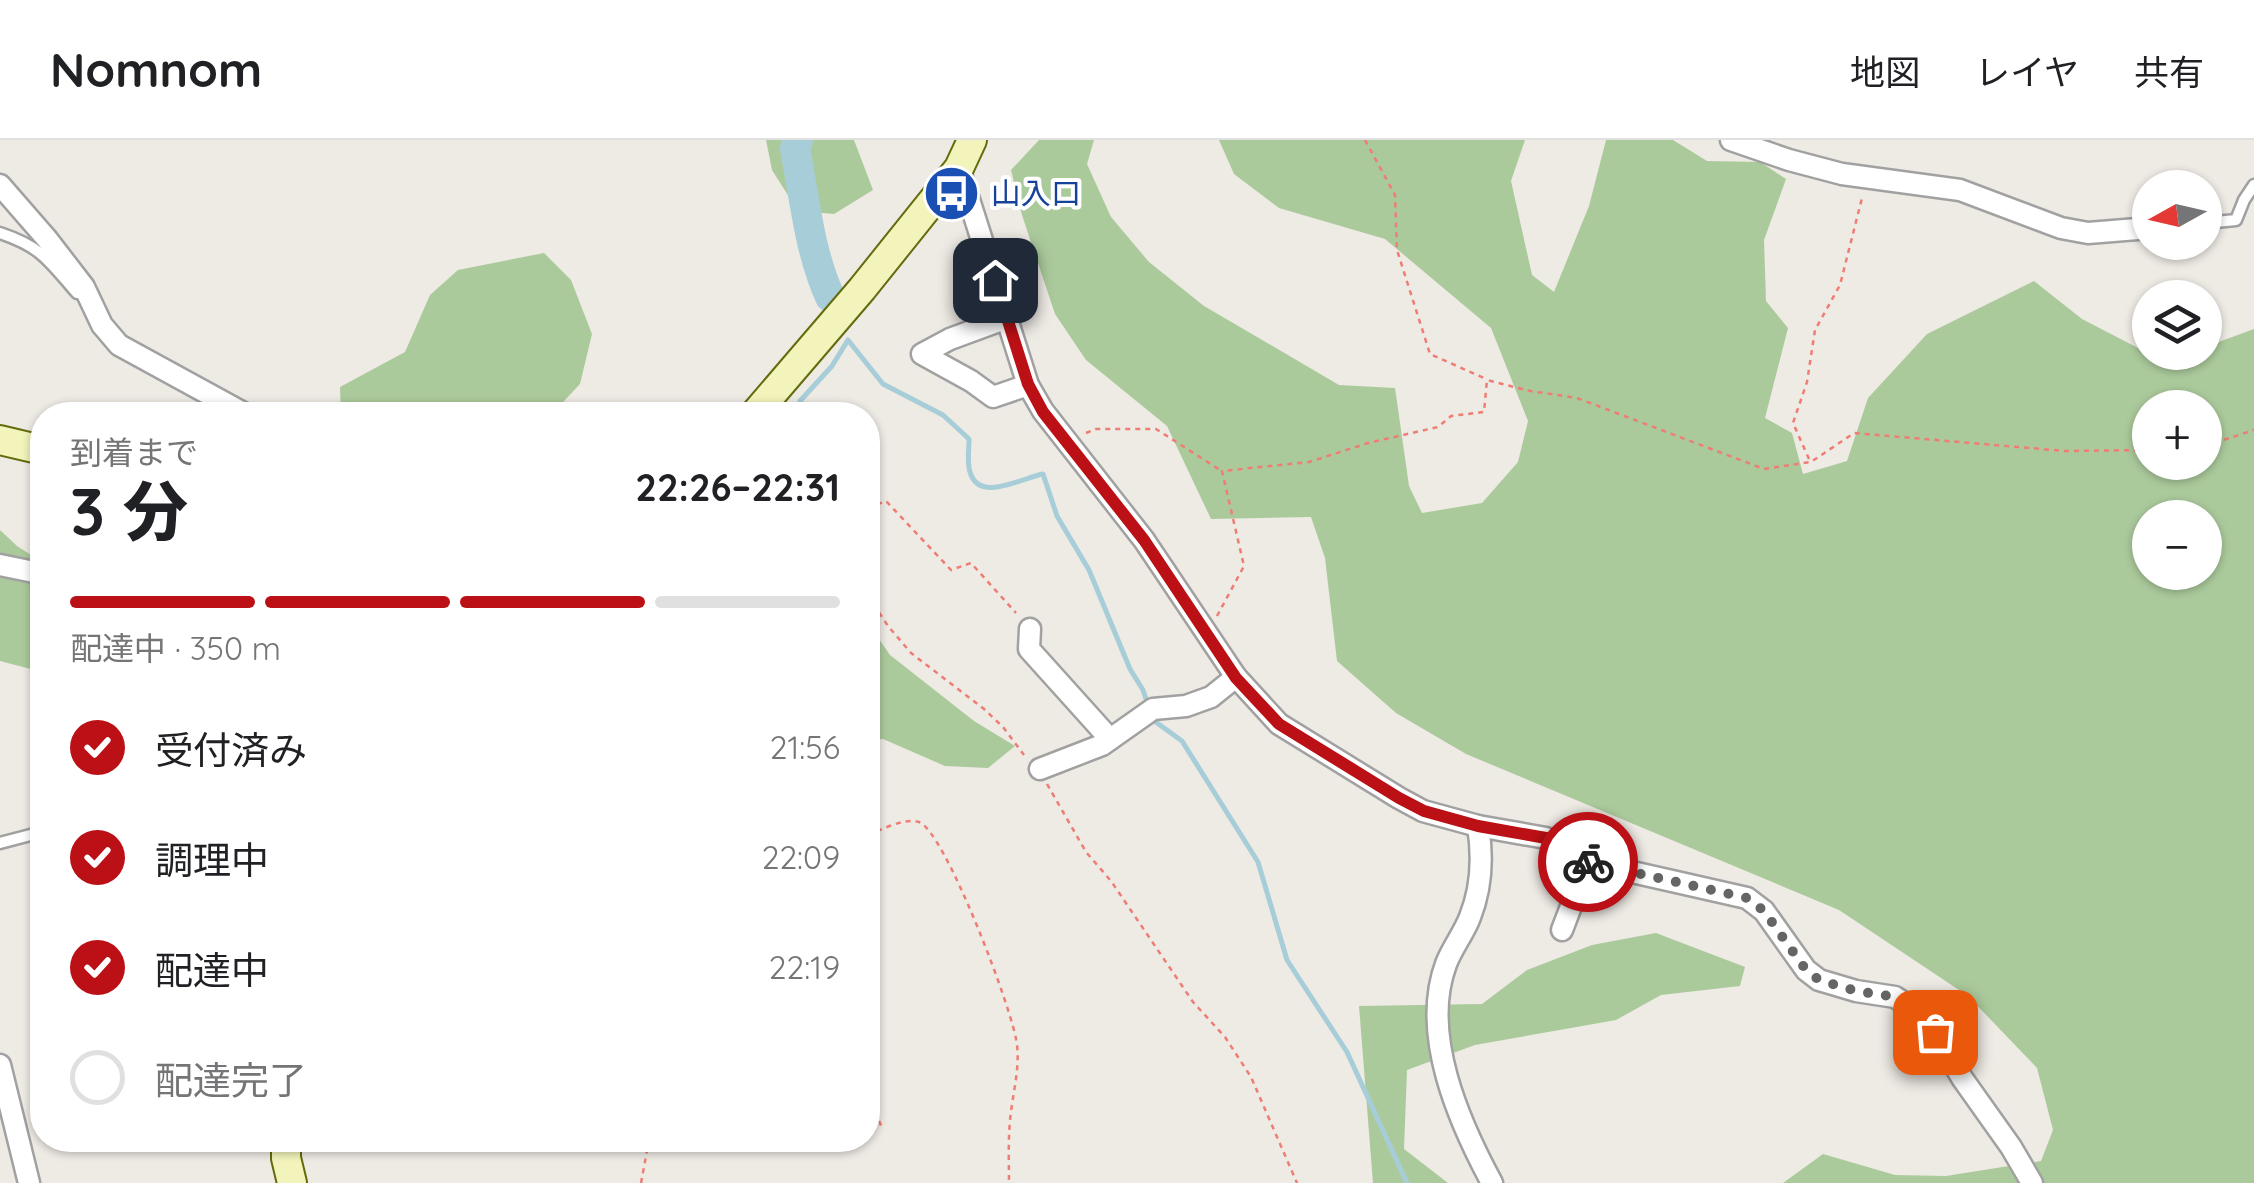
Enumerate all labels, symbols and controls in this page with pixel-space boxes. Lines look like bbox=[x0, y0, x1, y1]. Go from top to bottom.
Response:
text: Nomnom bbox=[50, 39, 262, 99]
text: 地図 bbox=[1850, 50, 1920, 94]
text: レイヤ bbox=[1975, 50, 2079, 94]
text: 共有 bbox=[2134, 50, 2204, 94]
bus stop icon: 山入口 bbox=[922, 164, 982, 224]
north arrow bbox=[2132, 170, 2222, 260]
map controls bbox=[2132, 170, 2222, 590]
place label: 山入口 bbox=[991, 174, 1081, 212]
pin bbox=[953, 238, 1038, 323]
icon: home bbox=[968, 253, 1023, 308]
button: layers bbox=[2132, 280, 2222, 370]
button: + bbox=[2132, 390, 2222, 480]
text: 到着まで bbox=[70, 432, 198, 472]
text: 22:26–22:31 bbox=[635, 463, 840, 511]
text: 3 分 bbox=[70, 470, 188, 551]
button: − bbox=[2132, 500, 2222, 590]
text: 配達中 · 350 m bbox=[70, 628, 281, 668]
icon: check bbox=[70, 720, 125, 775]
text: 受付済み bbox=[155, 726, 307, 774]
text: 21:56 bbox=[770, 727, 840, 767]
courier bbox=[1538, 812, 1638, 912]
icon: check bbox=[70, 830, 125, 885]
icon: bike bbox=[1561, 835, 1616, 890]
text: 調理中 bbox=[155, 836, 269, 884]
text: 22:09 bbox=[762, 837, 840, 877]
icon: check bbox=[70, 940, 125, 995]
text: 配達中 bbox=[155, 946, 269, 994]
text: 22:19 bbox=[769, 947, 840, 987]
pin bbox=[1893, 990, 1978, 1075]
icon: bag bbox=[1908, 1005, 1963, 1060]
text: 配達完了 bbox=[155, 1056, 307, 1104]

